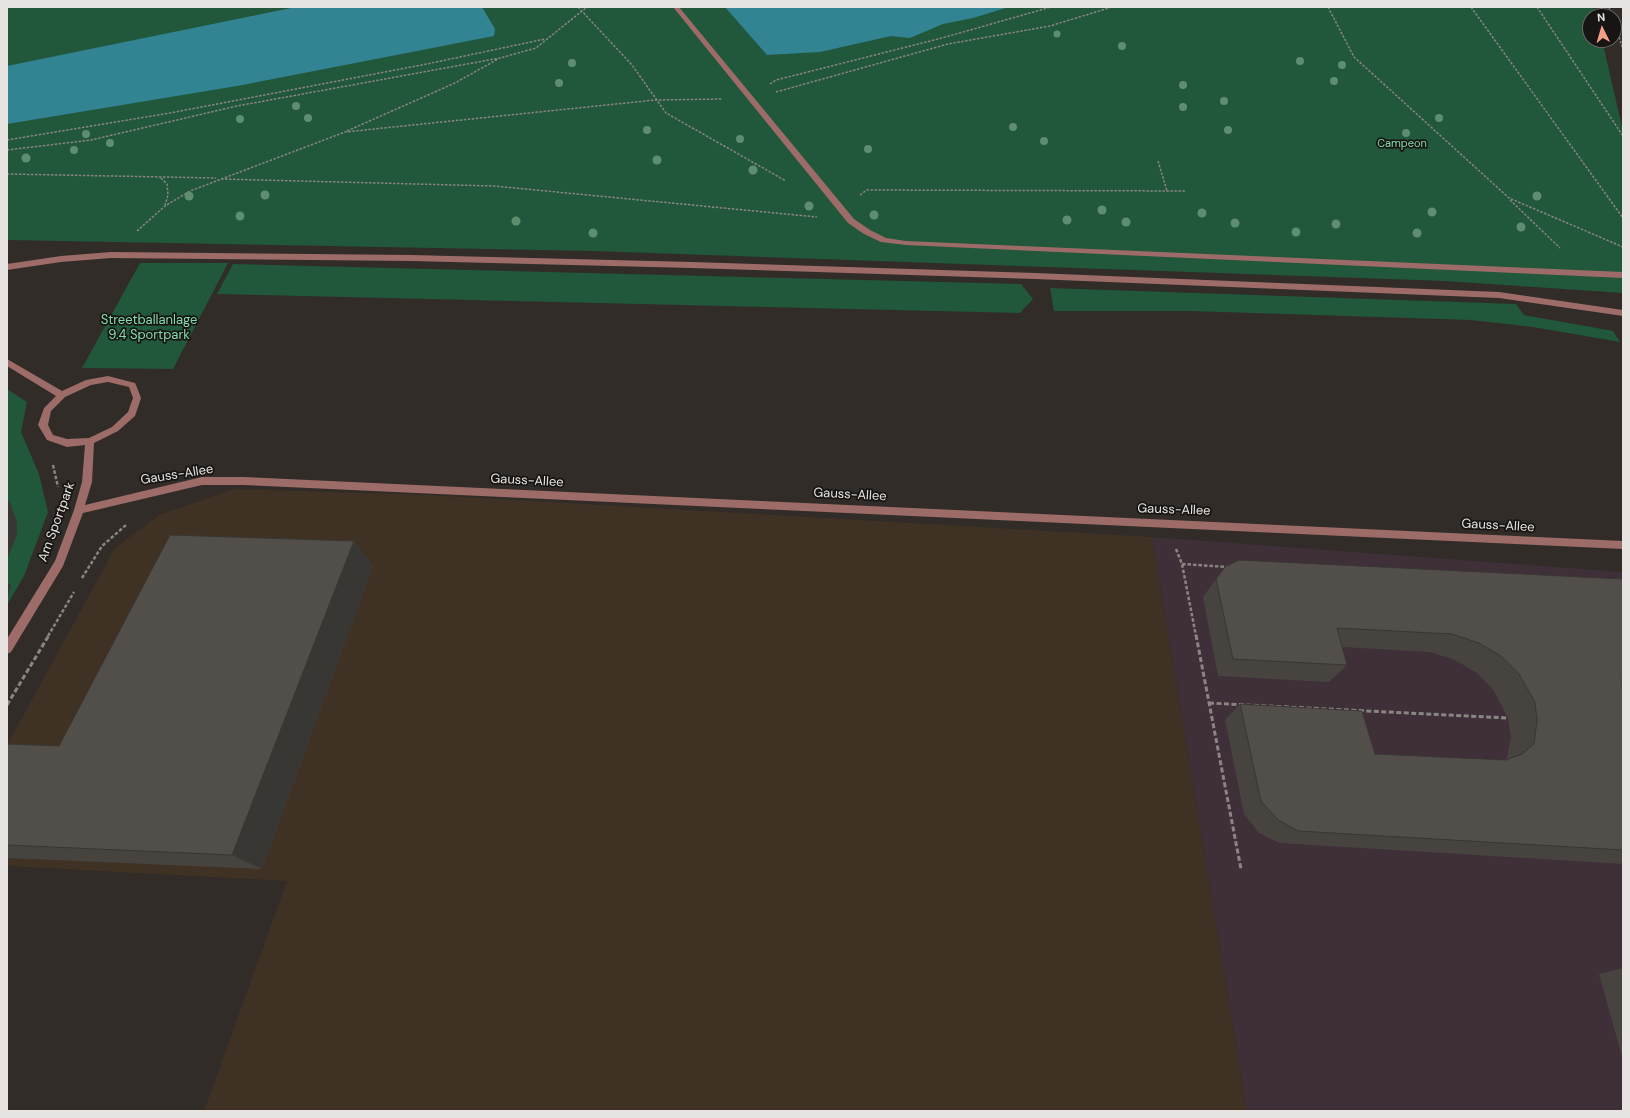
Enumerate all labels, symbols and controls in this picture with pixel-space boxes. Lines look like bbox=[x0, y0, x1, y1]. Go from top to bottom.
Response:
north arrow bbox=[1582, 8, 1622, 48]
text: N bbox=[1596, 10, 1606, 24]
park label: Campeon bbox=[1377, 137, 1427, 151]
park label: Streetballanlage 9.4 Sportpark bbox=[101, 313, 197, 344]
street label: Gauss-Allee bbox=[140, 462, 214, 488]
street label: Gauss-Allee bbox=[490, 471, 564, 491]
street label: Am Sportpark bbox=[35, 480, 79, 564]
street label: Gauss-Allee bbox=[813, 485, 887, 505]
street label: Gauss-Allee bbox=[1137, 501, 1211, 519]
street label: Gauss-Allee bbox=[1461, 516, 1535, 536]

